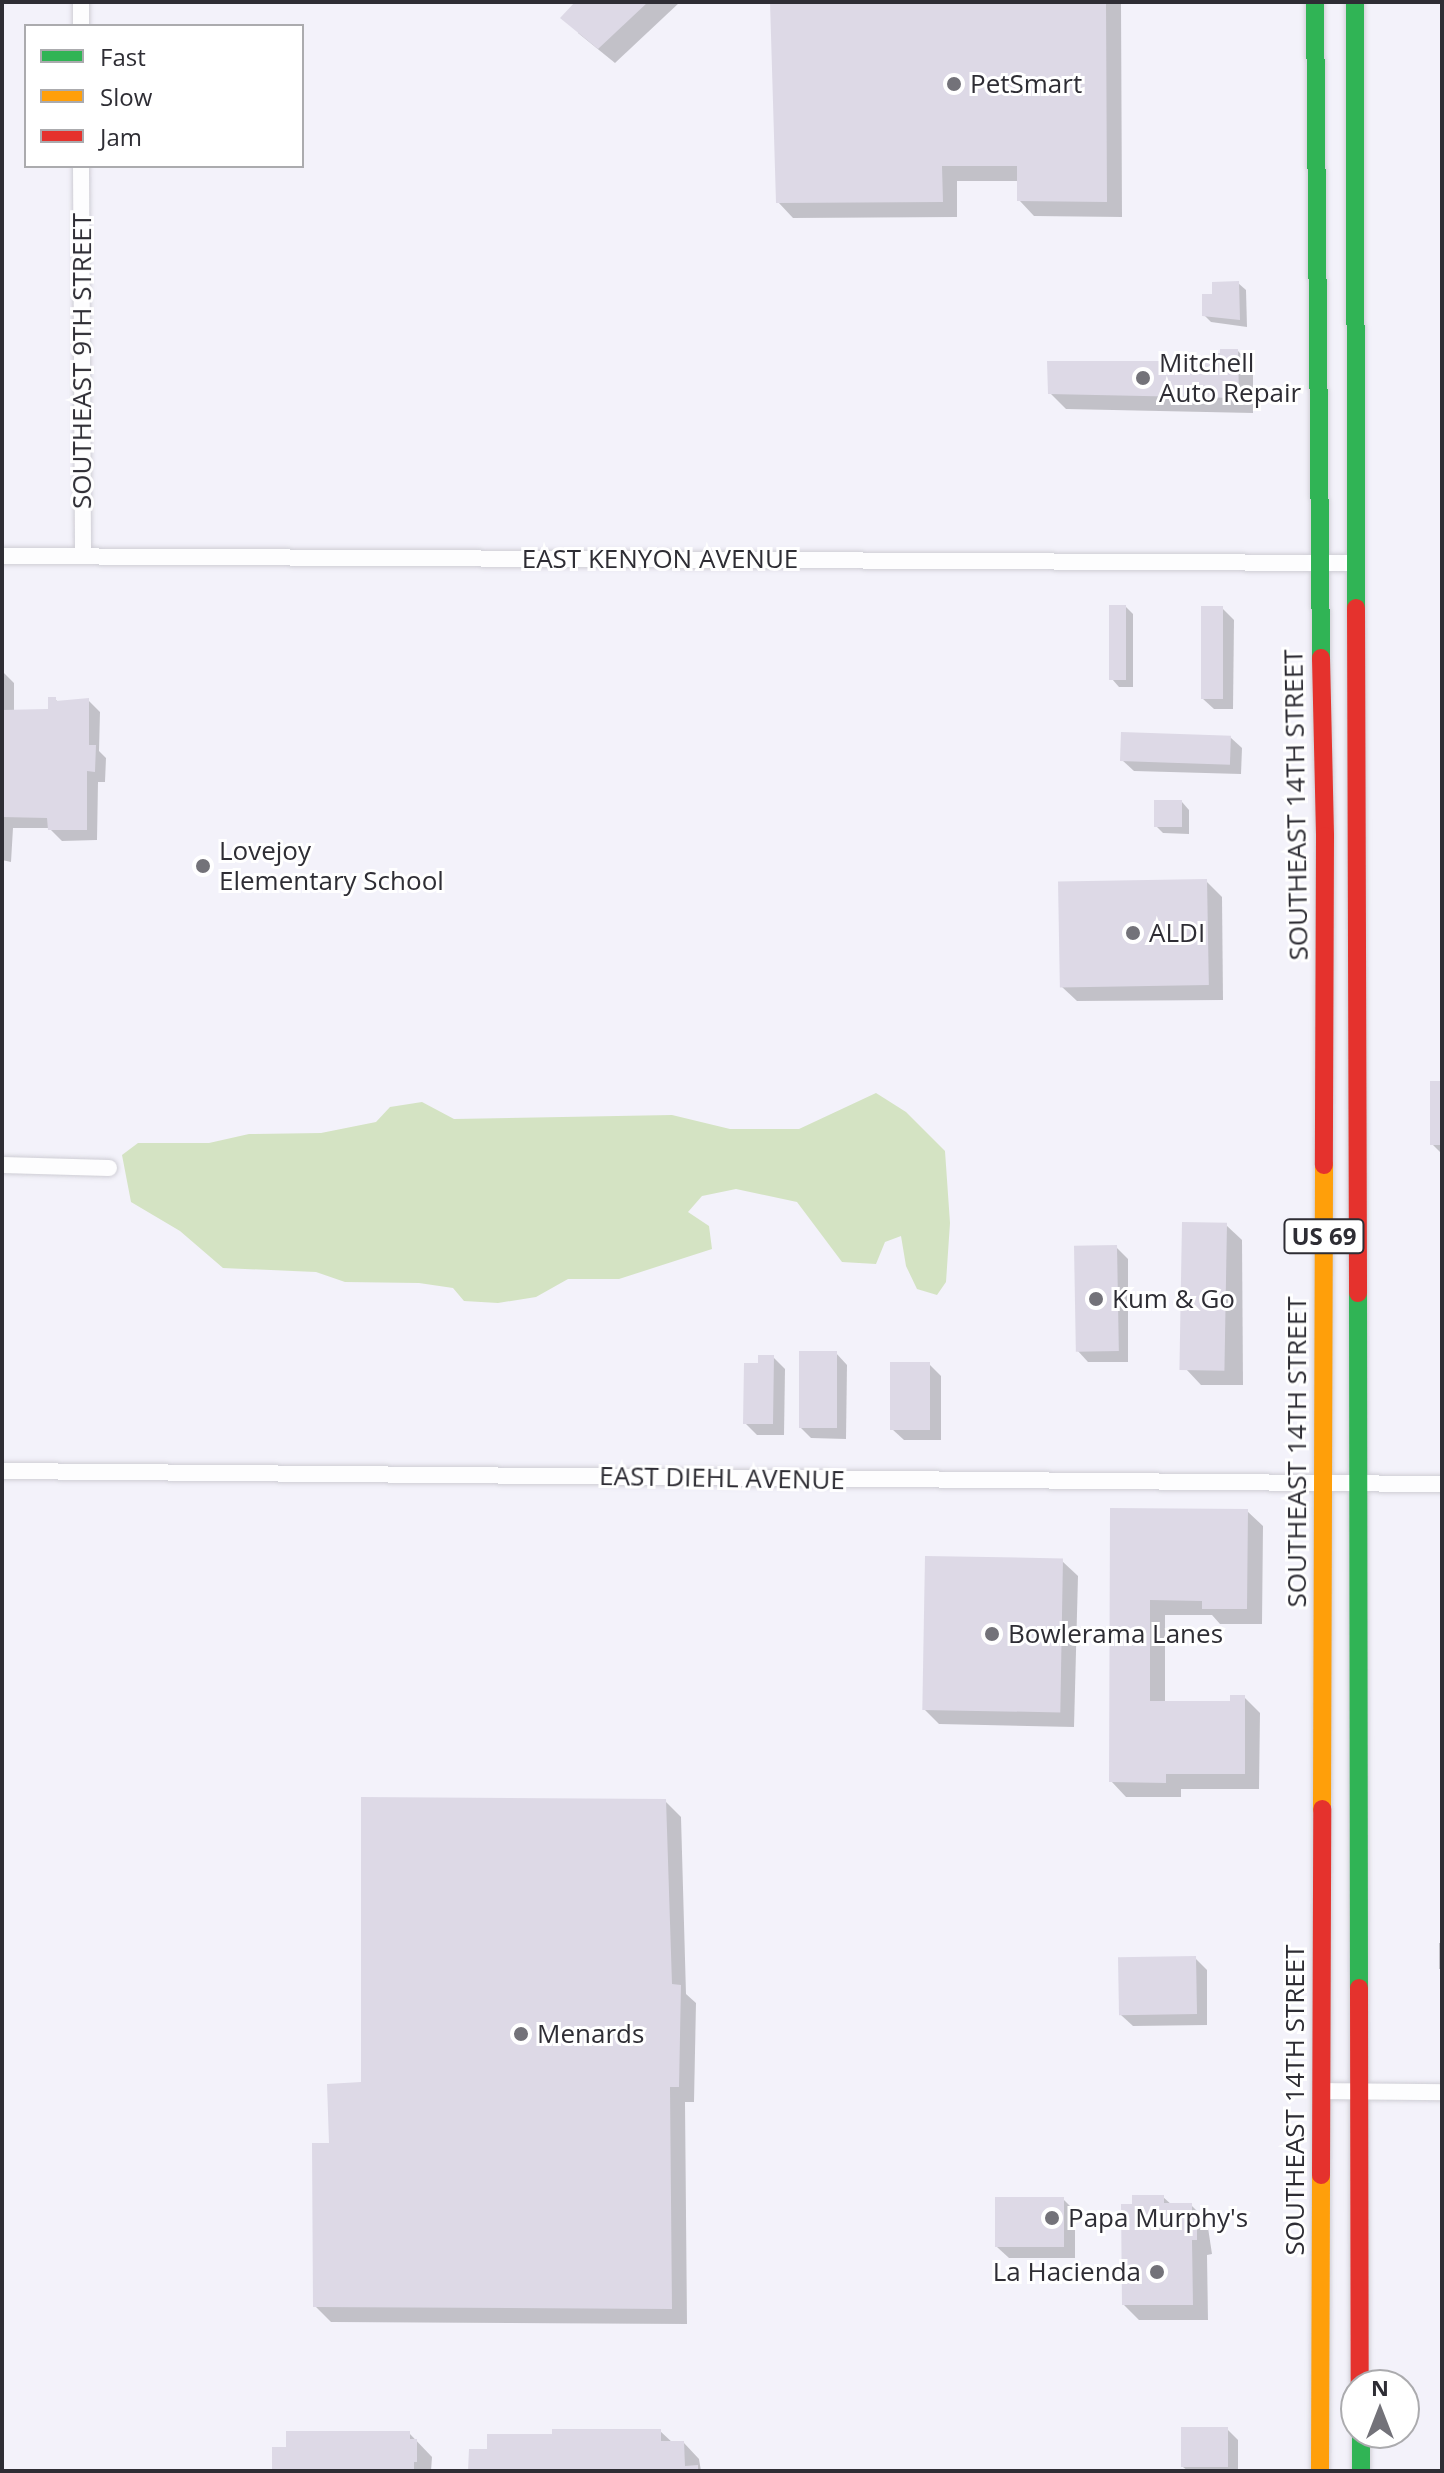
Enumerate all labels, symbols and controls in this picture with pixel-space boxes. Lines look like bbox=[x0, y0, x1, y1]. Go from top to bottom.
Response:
legend bbox=[24, 24, 304, 168]
text: Fast bbox=[100, 40, 146, 73]
place label: PetSmart bbox=[970, 68, 1082, 100]
marker: PetSmart bbox=[945, 75, 963, 93]
text: Slow bbox=[100, 80, 152, 113]
text: Jam bbox=[100, 120, 142, 153]
street label: SOUTHEAST 9TH STREET bbox=[66, 213, 98, 509]
place label: Mitchell Auto Repair bbox=[1159, 347, 1301, 408]
marker: Mitchell Auto Repair bbox=[1134, 369, 1152, 387]
street label: EAST KENYON AVENUE bbox=[522, 543, 798, 575]
street label: SOUTHEAST 14TH STREET bbox=[1278, 649, 1314, 961]
place label: Lovejoy Elementary School bbox=[219, 835, 444, 896]
marker: Lovejoy Elementary School bbox=[194, 857, 212, 875]
place label: ALDI bbox=[1149, 917, 1205, 949]
marker: ALDI bbox=[1124, 924, 1142, 942]
road number: US 69 bbox=[1282, 1216, 1366, 1256]
place label: Kum & Go bbox=[1112, 1283, 1235, 1315]
marker: Kum & Go bbox=[1087, 1290, 1105, 1308]
street label: SOUTHEAST 14TH STREET bbox=[1281, 1297, 1313, 1607]
street label: EAST DIEHL AVENUE bbox=[599, 1460, 845, 1496]
place label: Bowlerama Lanes bbox=[1008, 1618, 1223, 1650]
marker: Bowlerama Lanes bbox=[983, 1625, 1001, 1643]
street label: SOUTHEAST 14TH STREET bbox=[1279, 1945, 1311, 2255]
place label: Menards bbox=[537, 2018, 644, 2050]
marker: Menards bbox=[512, 2025, 530, 2043]
place label: Papa Murphy's bbox=[1068, 2202, 1248, 2234]
marker: Papa Murphy's bbox=[1043, 2209, 1061, 2227]
place label: La Hacienda bbox=[993, 2256, 1141, 2288]
marker: La Hacienda bbox=[1148, 2263, 1166, 2281]
north arrow bbox=[1340, 2369, 1420, 2449]
text: N bbox=[1371, 2372, 1389, 2402]

